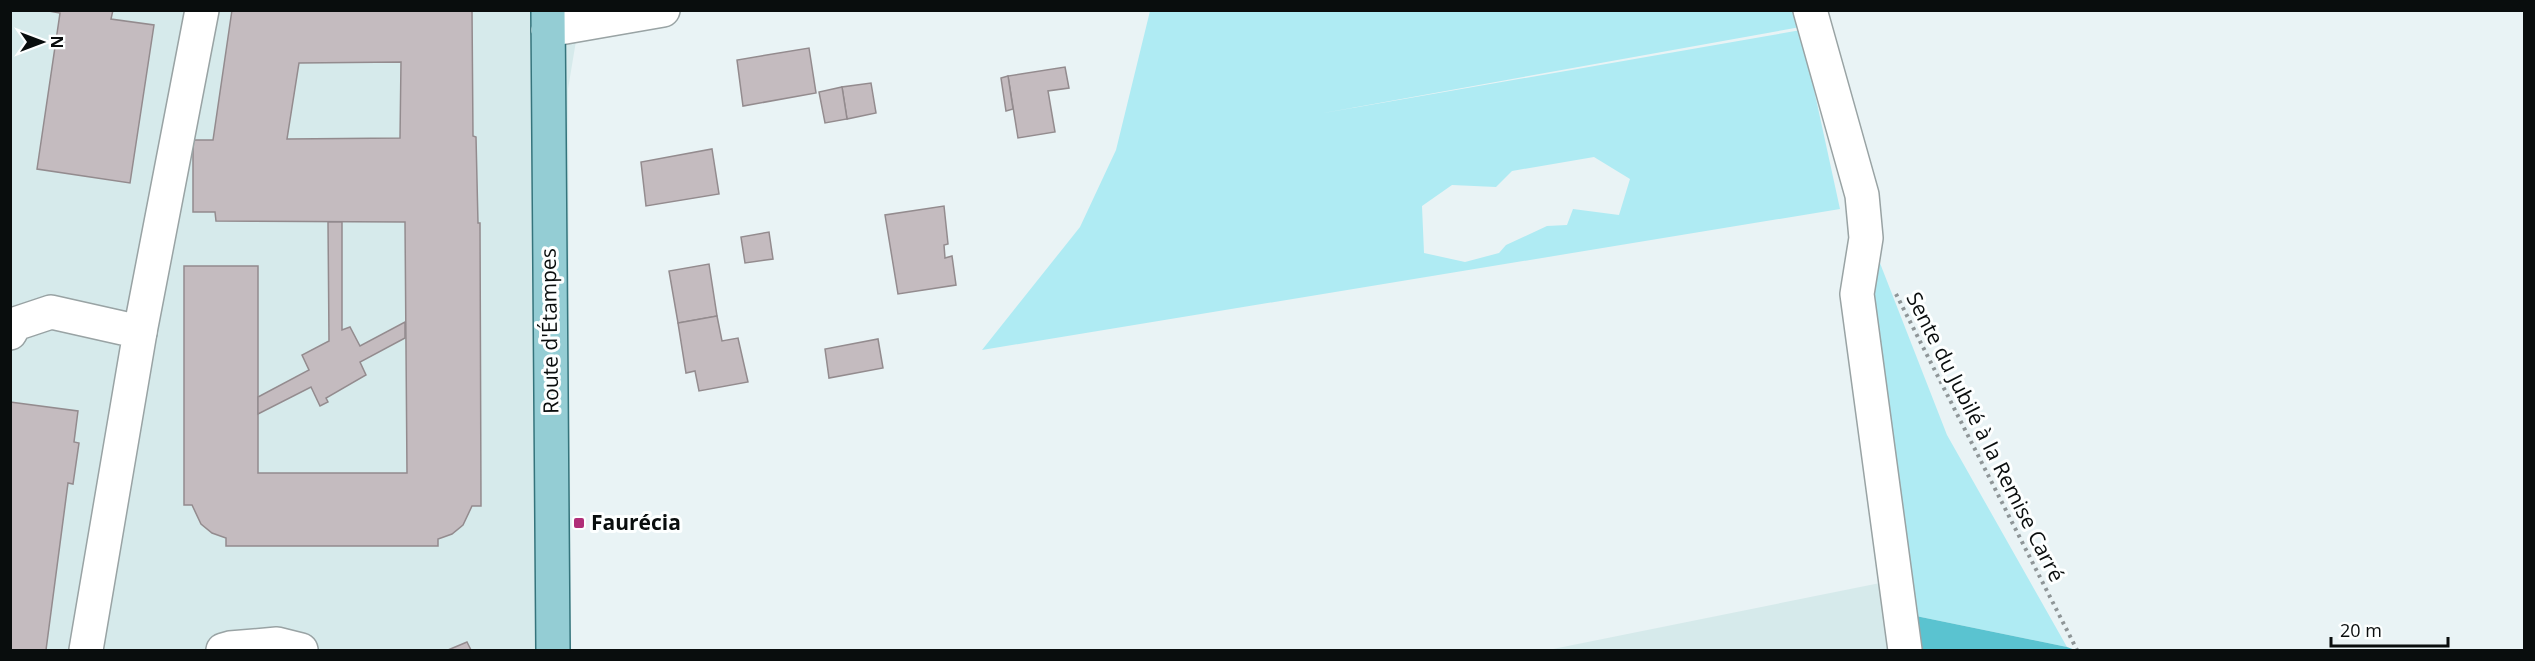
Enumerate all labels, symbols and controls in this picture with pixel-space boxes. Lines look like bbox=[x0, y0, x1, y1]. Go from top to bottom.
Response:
north arrow bbox=[12, 12, 72, 72]
text: N bbox=[46, 35, 68, 49]
street label: Route d'Étampes bbox=[534, 248, 564, 414]
street label: Sente du Jubilé à la Remise Carré bbox=[1900, 287, 2071, 586]
place label: Faurécia bbox=[591, 508, 681, 536]
marker: Faurécia bbox=[572, 516, 586, 530]
scale bar bbox=[2331, 610, 2448, 648]
text: 20 m bbox=[2340, 618, 2382, 642]

